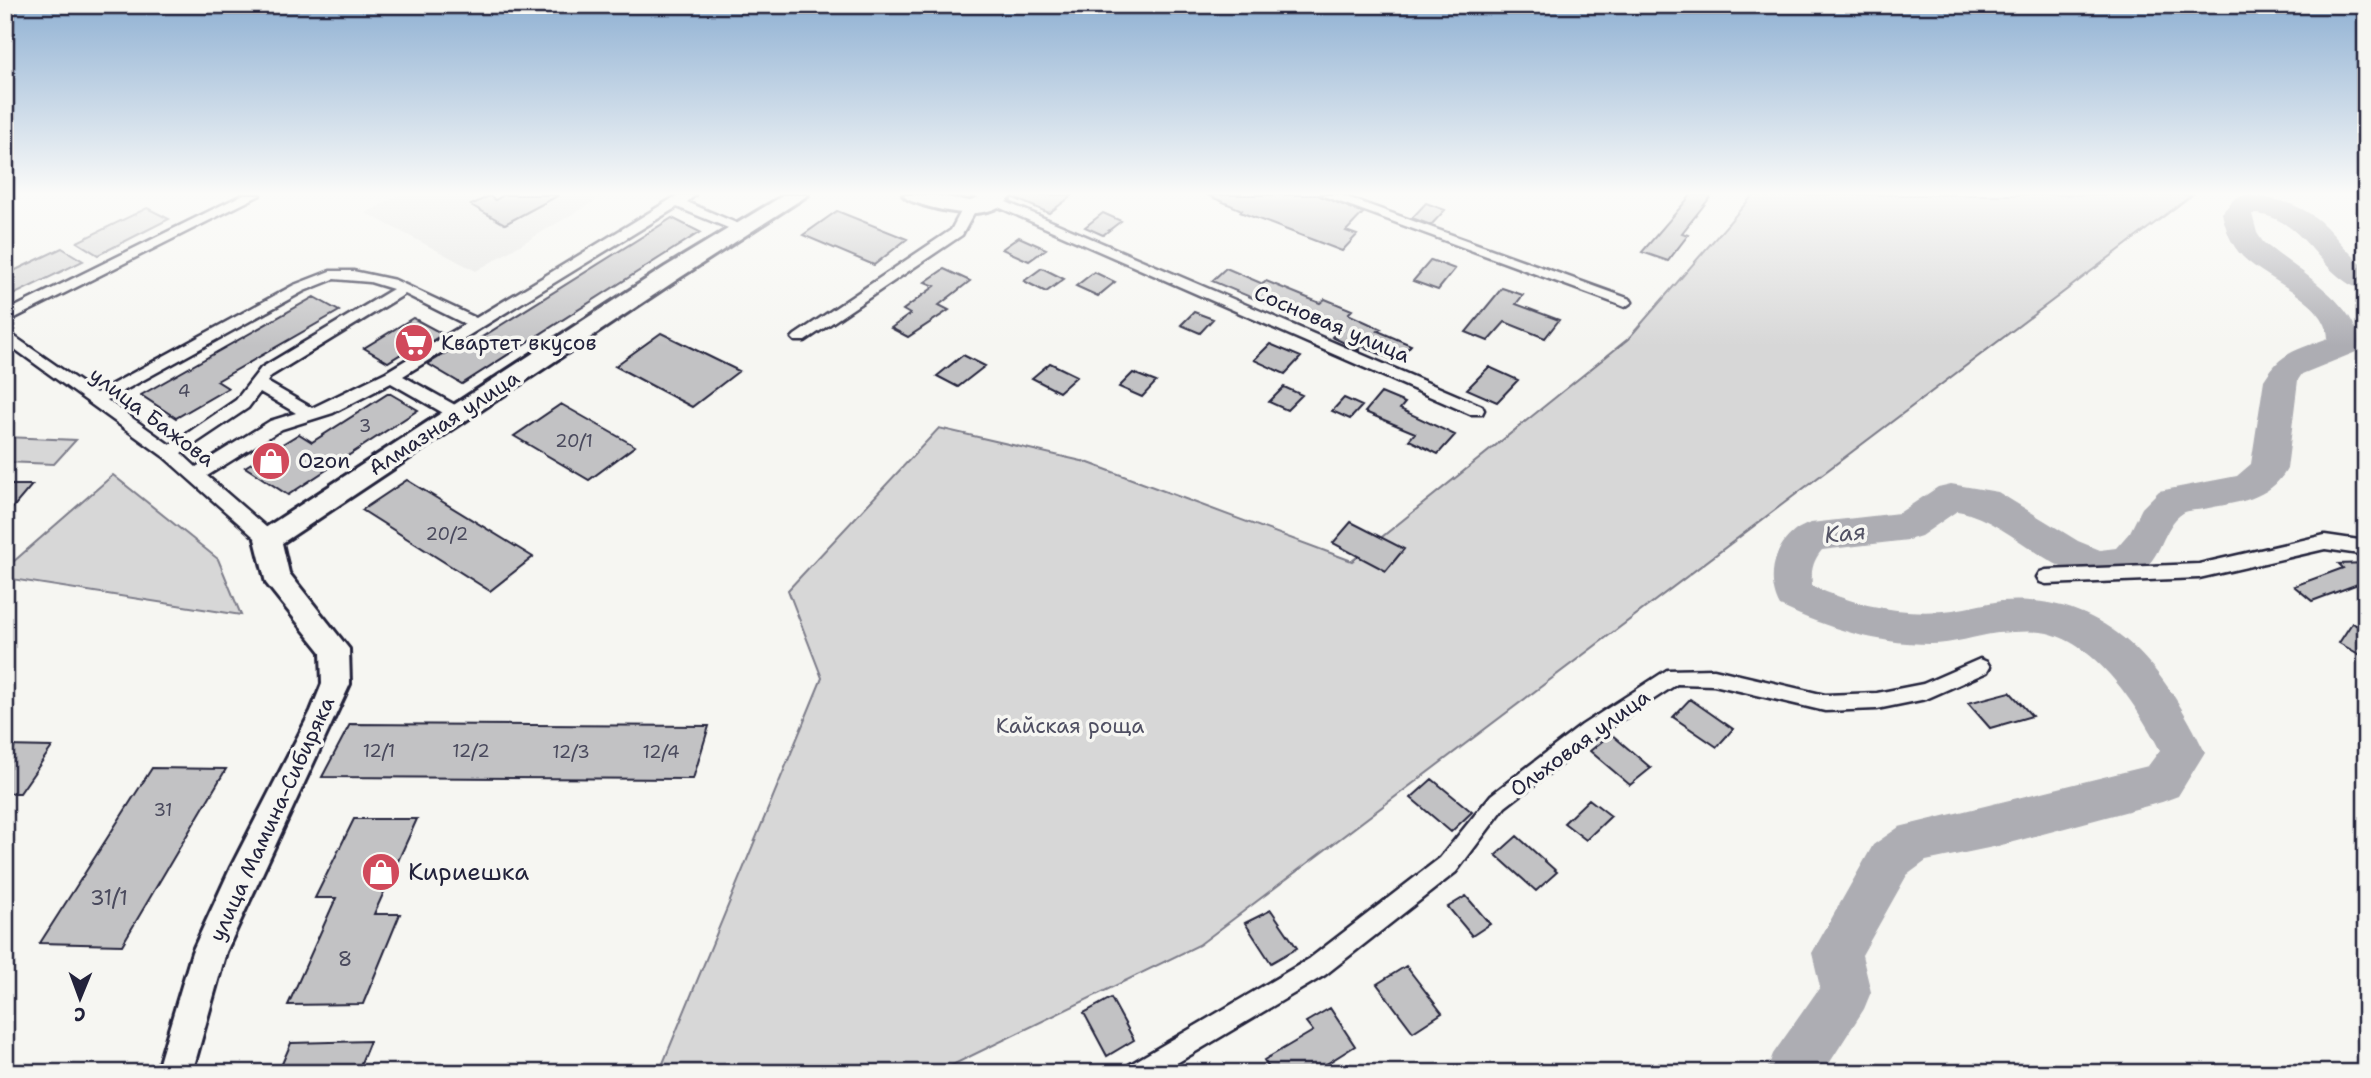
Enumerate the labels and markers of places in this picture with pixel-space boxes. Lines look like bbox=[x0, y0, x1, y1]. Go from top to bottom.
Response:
supermarket icon: Квартет вкусов bbox=[393, 322, 435, 364]
place label: Квартет вкусов bbox=[441, 329, 597, 357]
shop icon: Ozon bbox=[250, 440, 292, 482]
place label: Ozon bbox=[298, 447, 350, 475]
shop icon: Кириешка bbox=[360, 851, 402, 893]
place label: Кириешка bbox=[408, 856, 529, 888]

